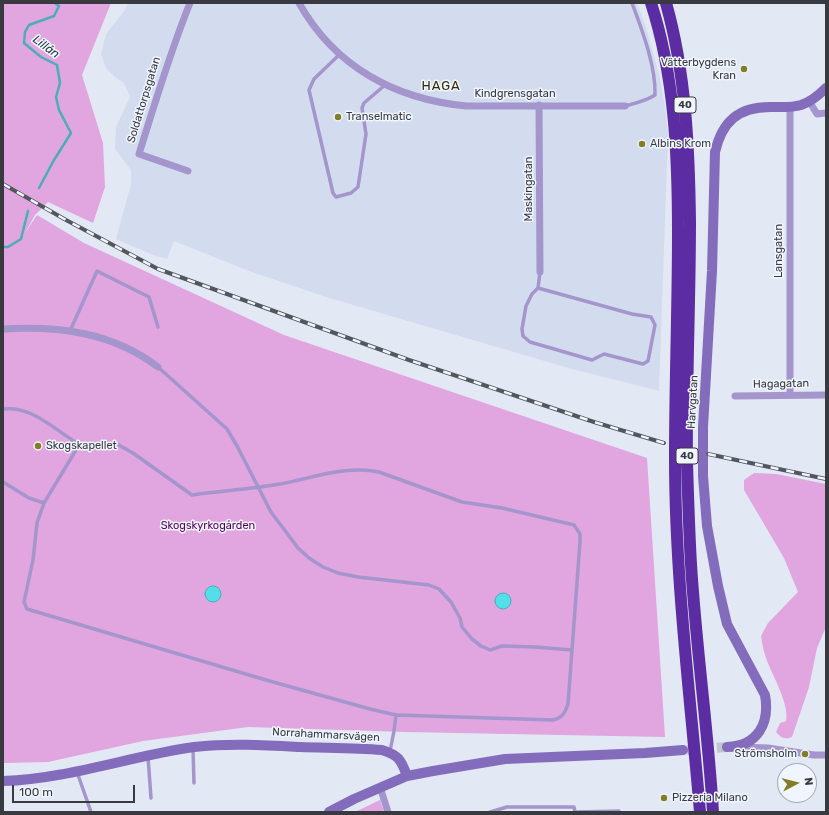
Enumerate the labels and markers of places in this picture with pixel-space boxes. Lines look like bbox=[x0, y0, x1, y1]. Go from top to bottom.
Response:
place label: Vätterbygdens Kran bbox=[661, 56, 736, 82]
marker: Vätterbygdens Kran bbox=[739, 64, 749, 74]
place label: Transelmatic bbox=[346, 110, 412, 124]
marker: Transelmatic bbox=[333, 112, 343, 122]
place label: Albins Krom bbox=[650, 137, 711, 151]
marker: Albins Krom bbox=[637, 139, 647, 149]
place label: Skogskapellet bbox=[46, 439, 117, 453]
marker: Skogskapellet bbox=[33, 441, 43, 451]
place label: Strömsholm bbox=[735, 747, 797, 761]
marker: Strömsholm bbox=[800, 749, 810, 759]
place label: Pizzeria Milano bbox=[672, 791, 748, 805]
marker: Pizzeria Milano bbox=[659, 793, 669, 803]

